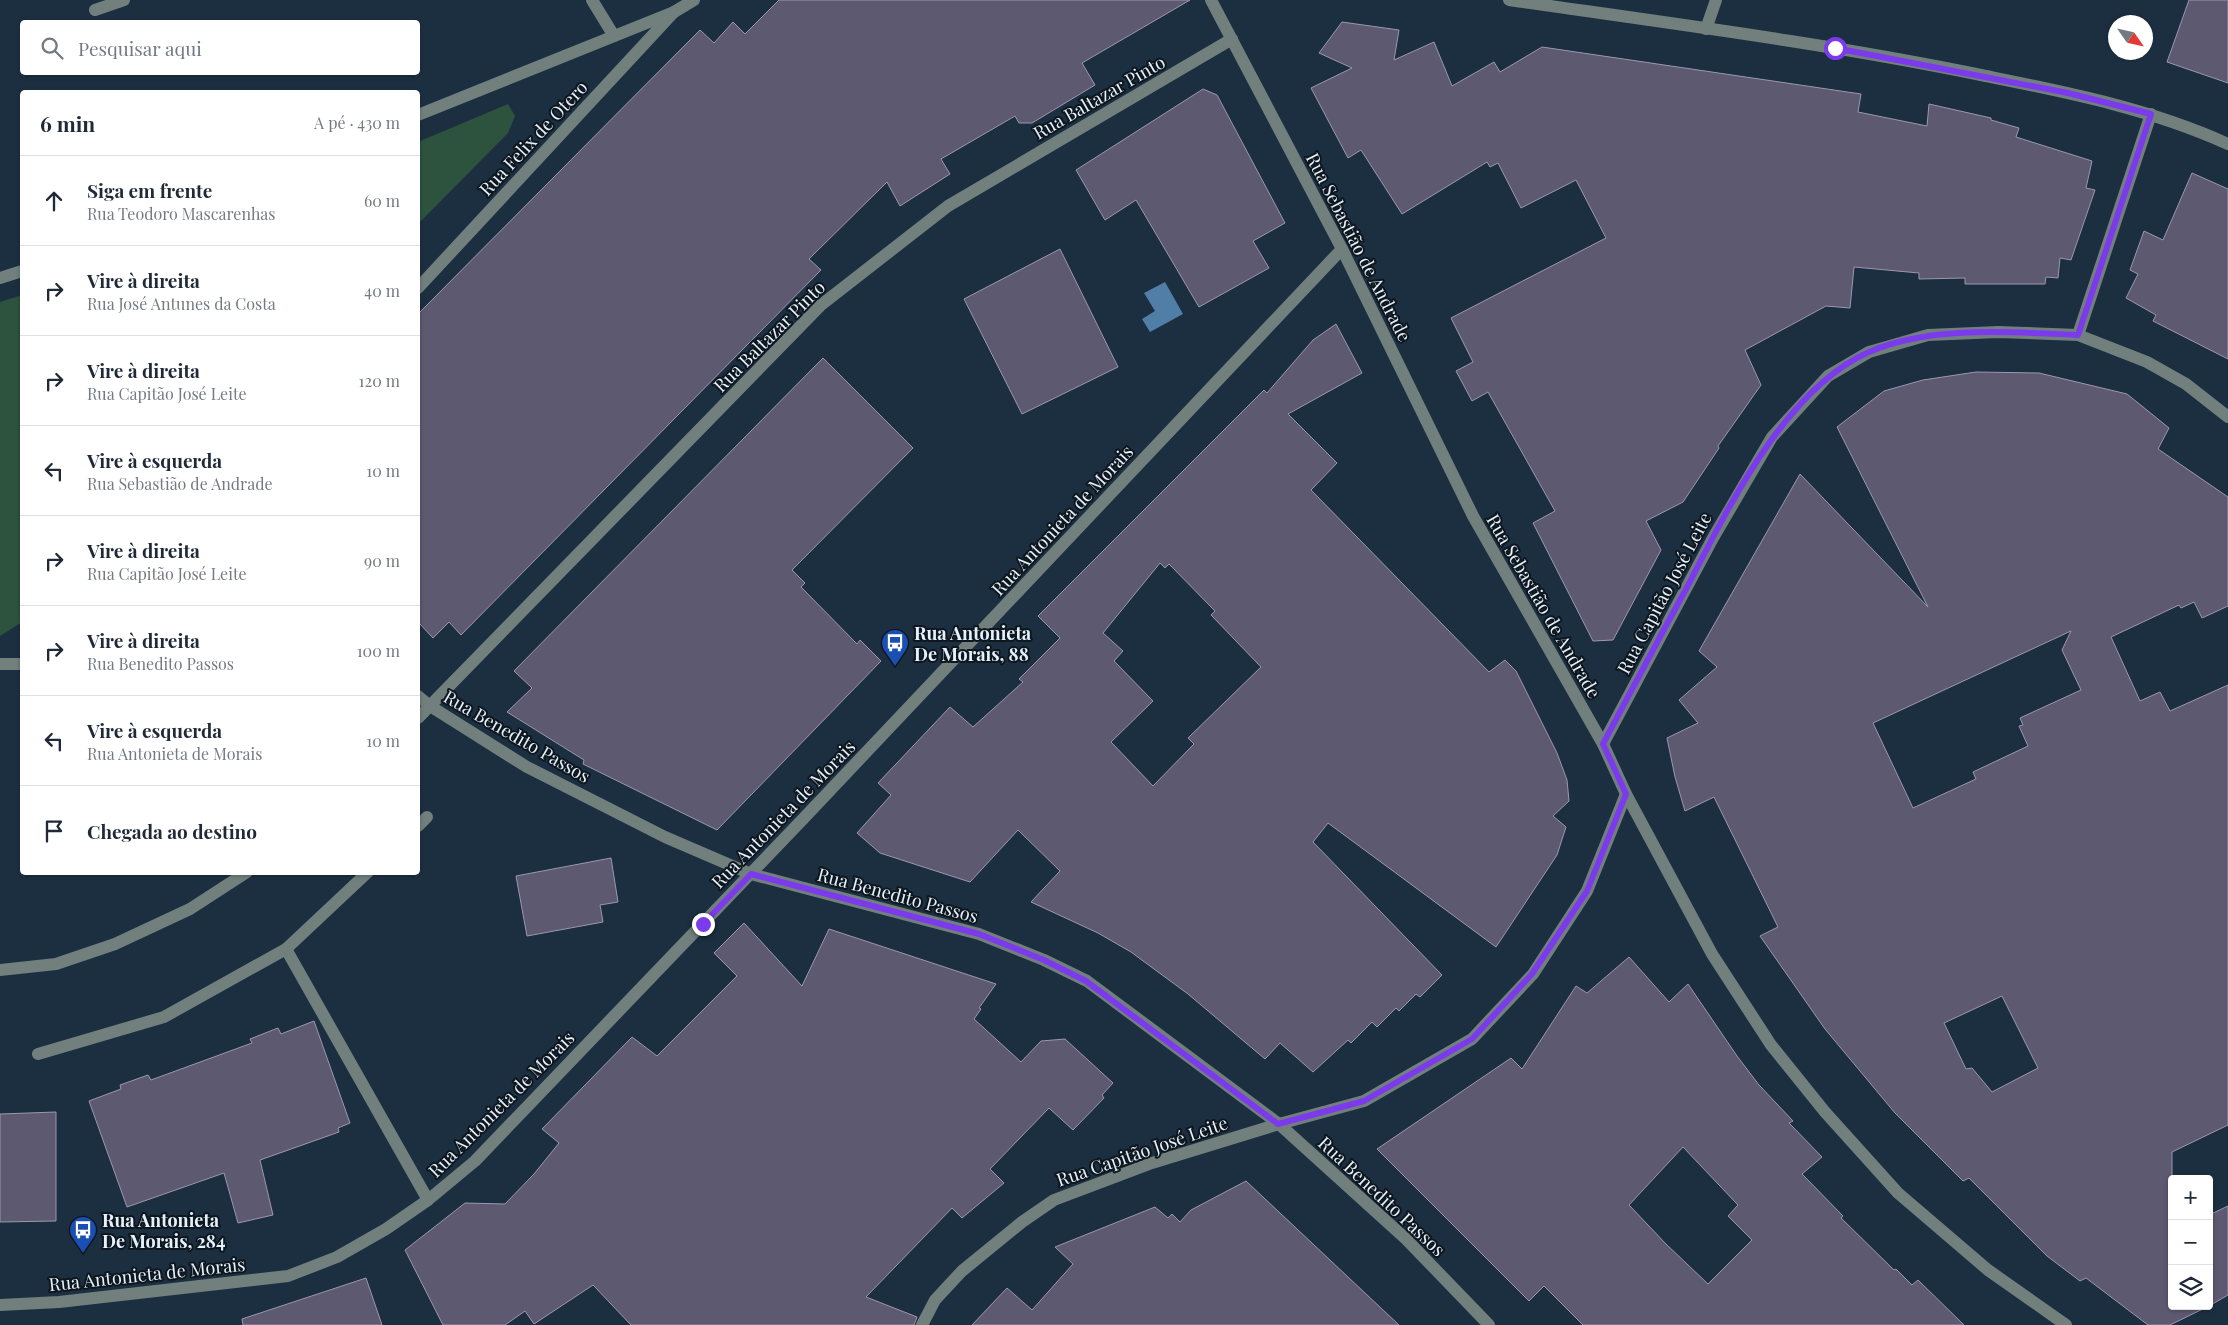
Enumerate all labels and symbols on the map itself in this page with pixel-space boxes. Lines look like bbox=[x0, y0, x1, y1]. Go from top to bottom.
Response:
north arrow bbox=[2108, 15, 2153, 60]
route start bbox=[1824, 37, 1847, 60]
street label: Rua Baltazar Pinto bbox=[1029, 49, 1169, 145]
street label: Rua Felix de Otero bbox=[474, 75, 593, 201]
street label: Rua Sebastião de Andrade bbox=[1301, 149, 1417, 345]
street label: Rua Baltazar Pinto bbox=[708, 275, 830, 397]
street label: Rua Antonieta de Morais bbox=[986, 440, 1138, 600]
street label: Rua Capitão José Leite bbox=[1611, 508, 1717, 678]
street label: Rua Sebastião de Andrade bbox=[1481, 510, 1607, 702]
place label: Rua Antonieta De Morais, 88 bbox=[914, 621, 1032, 666]
bus stop icon: Rua Antonieta De Morais, 88 bbox=[880, 628, 910, 667]
street label: Rua Benedito Passos bbox=[439, 684, 595, 788]
street label: Rua Antonieta de Morais bbox=[706, 735, 860, 893]
street label: Rua Benedito Passos bbox=[815, 862, 981, 928]
route end bbox=[692, 913, 715, 936]
street label: Rua Antonieta de Morais bbox=[423, 1026, 579, 1182]
street label: Rua Capitão José Leite bbox=[1053, 1110, 1231, 1192]
street label: Rua Benedito Passos bbox=[1313, 1131, 1451, 1261]
place label: Rua Antonieta De Morais, 284 bbox=[102, 1208, 225, 1253]
bus stop icon: Rua Antonieta De Morais, 284 bbox=[68, 1215, 98, 1254]
street label: Rua Antonieta de Morais bbox=[48, 1252, 246, 1296]

